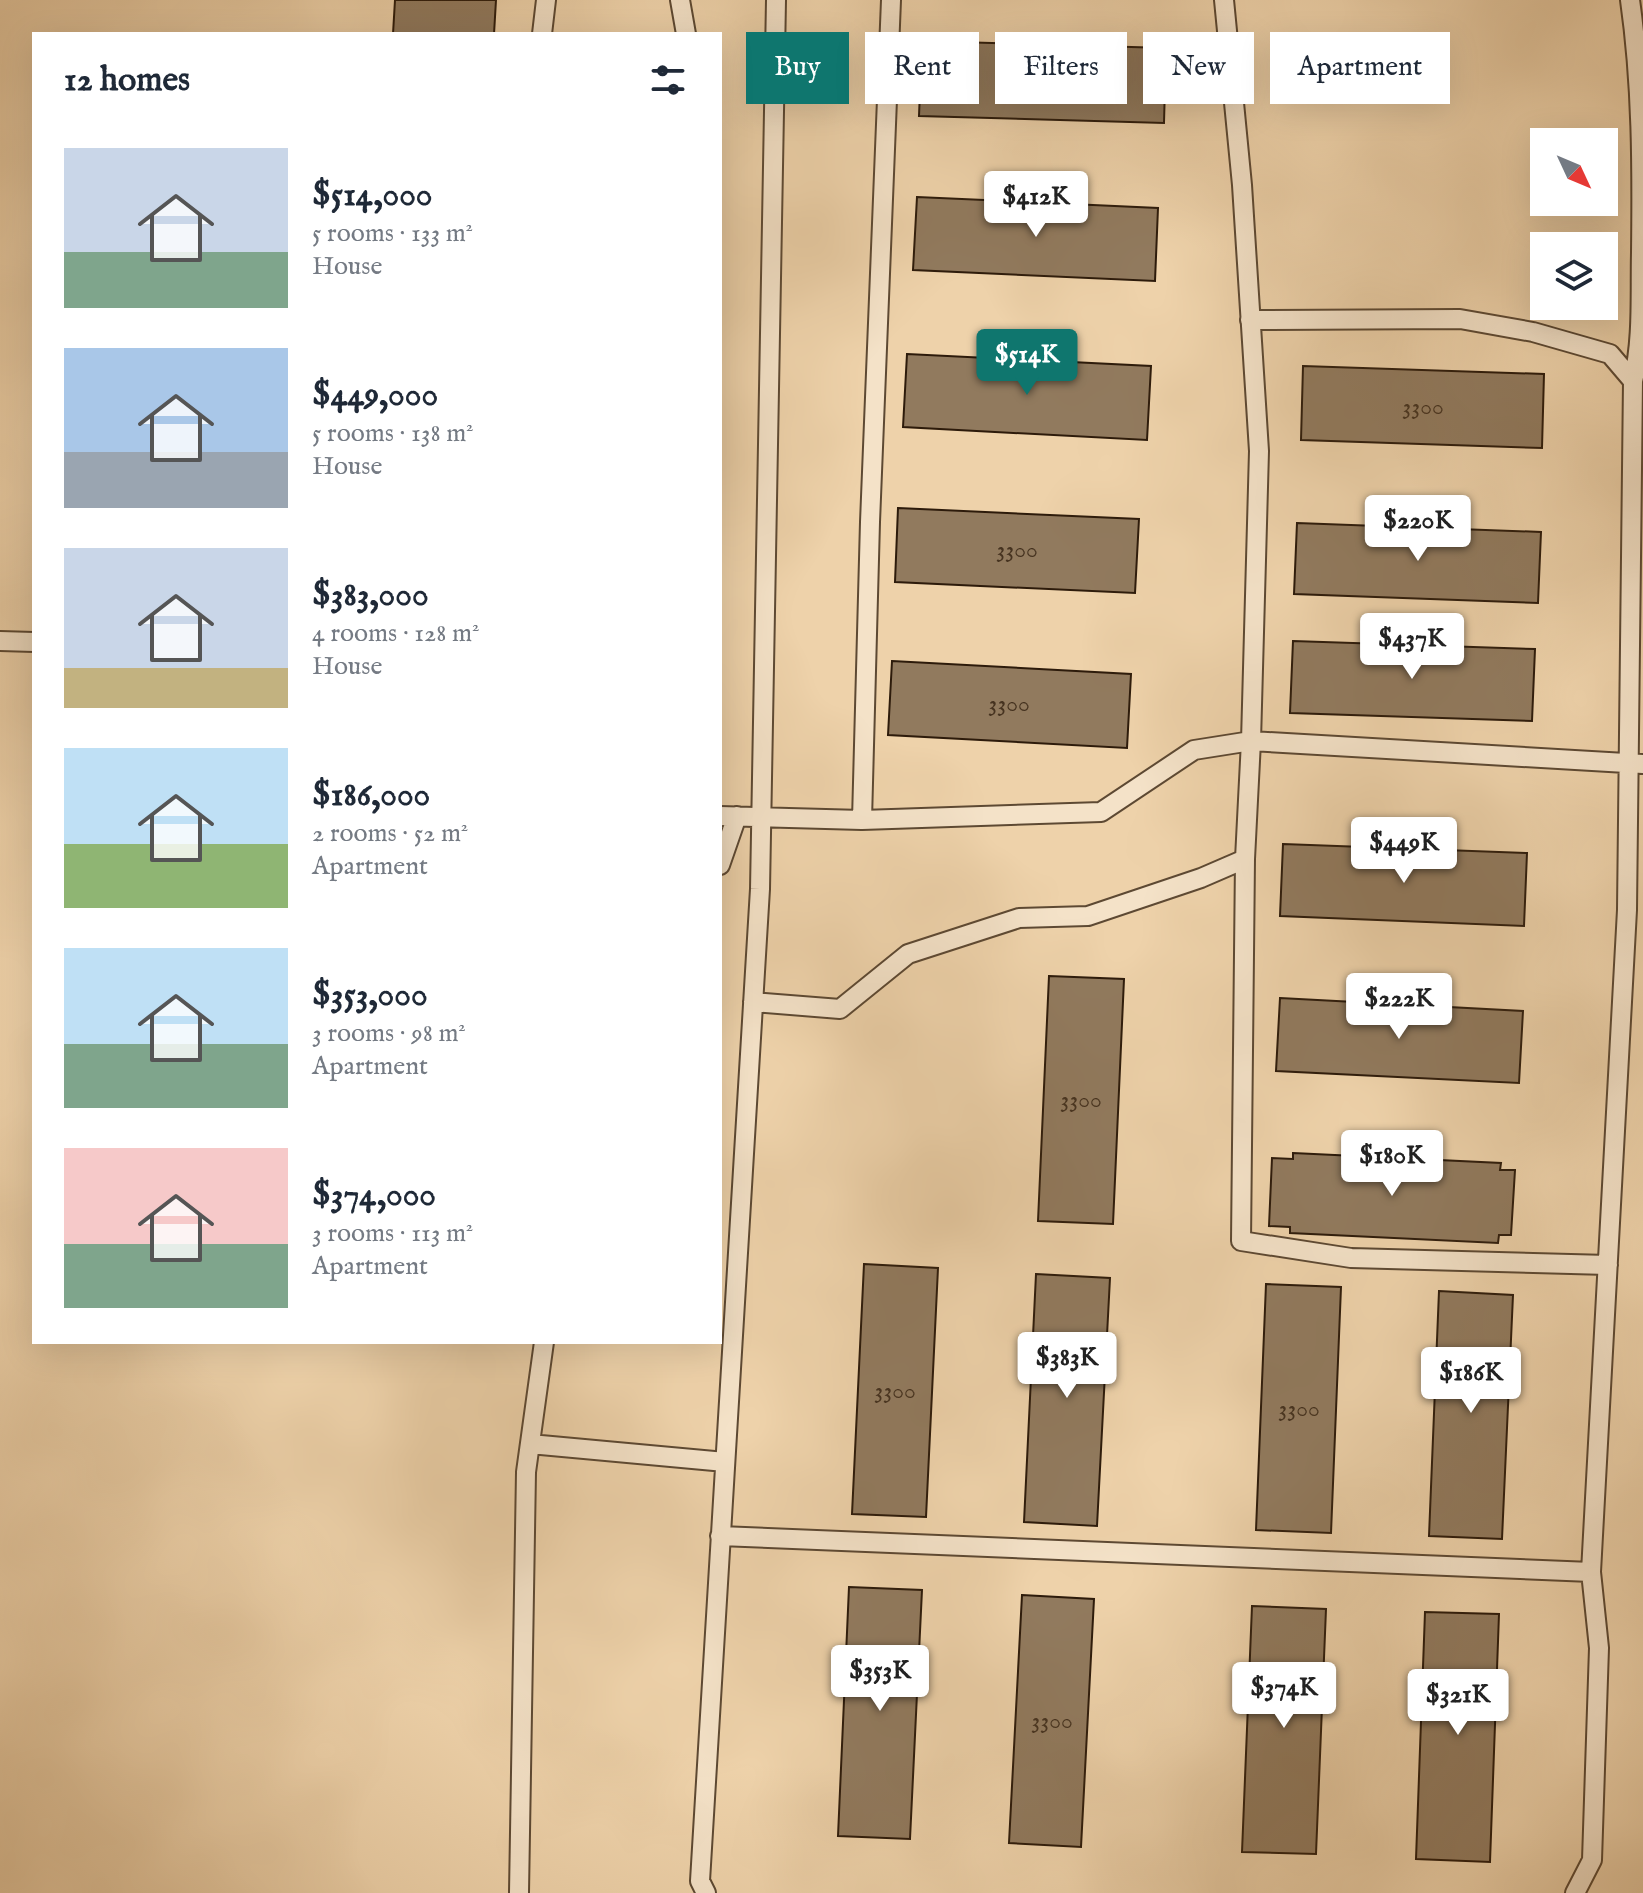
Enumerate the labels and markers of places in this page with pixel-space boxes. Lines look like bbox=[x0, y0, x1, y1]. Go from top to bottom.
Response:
pin: $412K bbox=[980, 171, 1092, 239]
pin: $514K bbox=[971, 329, 1083, 397]
pin: $220K bbox=[1362, 495, 1474, 563]
pin: $437K bbox=[1356, 613, 1468, 681]
pin: $449K bbox=[1348, 817, 1460, 885]
pin: $222K bbox=[1343, 973, 1455, 1041]
pin: $180K bbox=[1336, 1130, 1448, 1198]
pin: $383K bbox=[1011, 1332, 1123, 1400]
pin: $186K bbox=[1415, 1347, 1527, 1415]
pin: $353K bbox=[824, 1645, 936, 1713]
pin: $374K bbox=[1228, 1662, 1340, 1730]
pin: $321K bbox=[1402, 1669, 1514, 1737]

